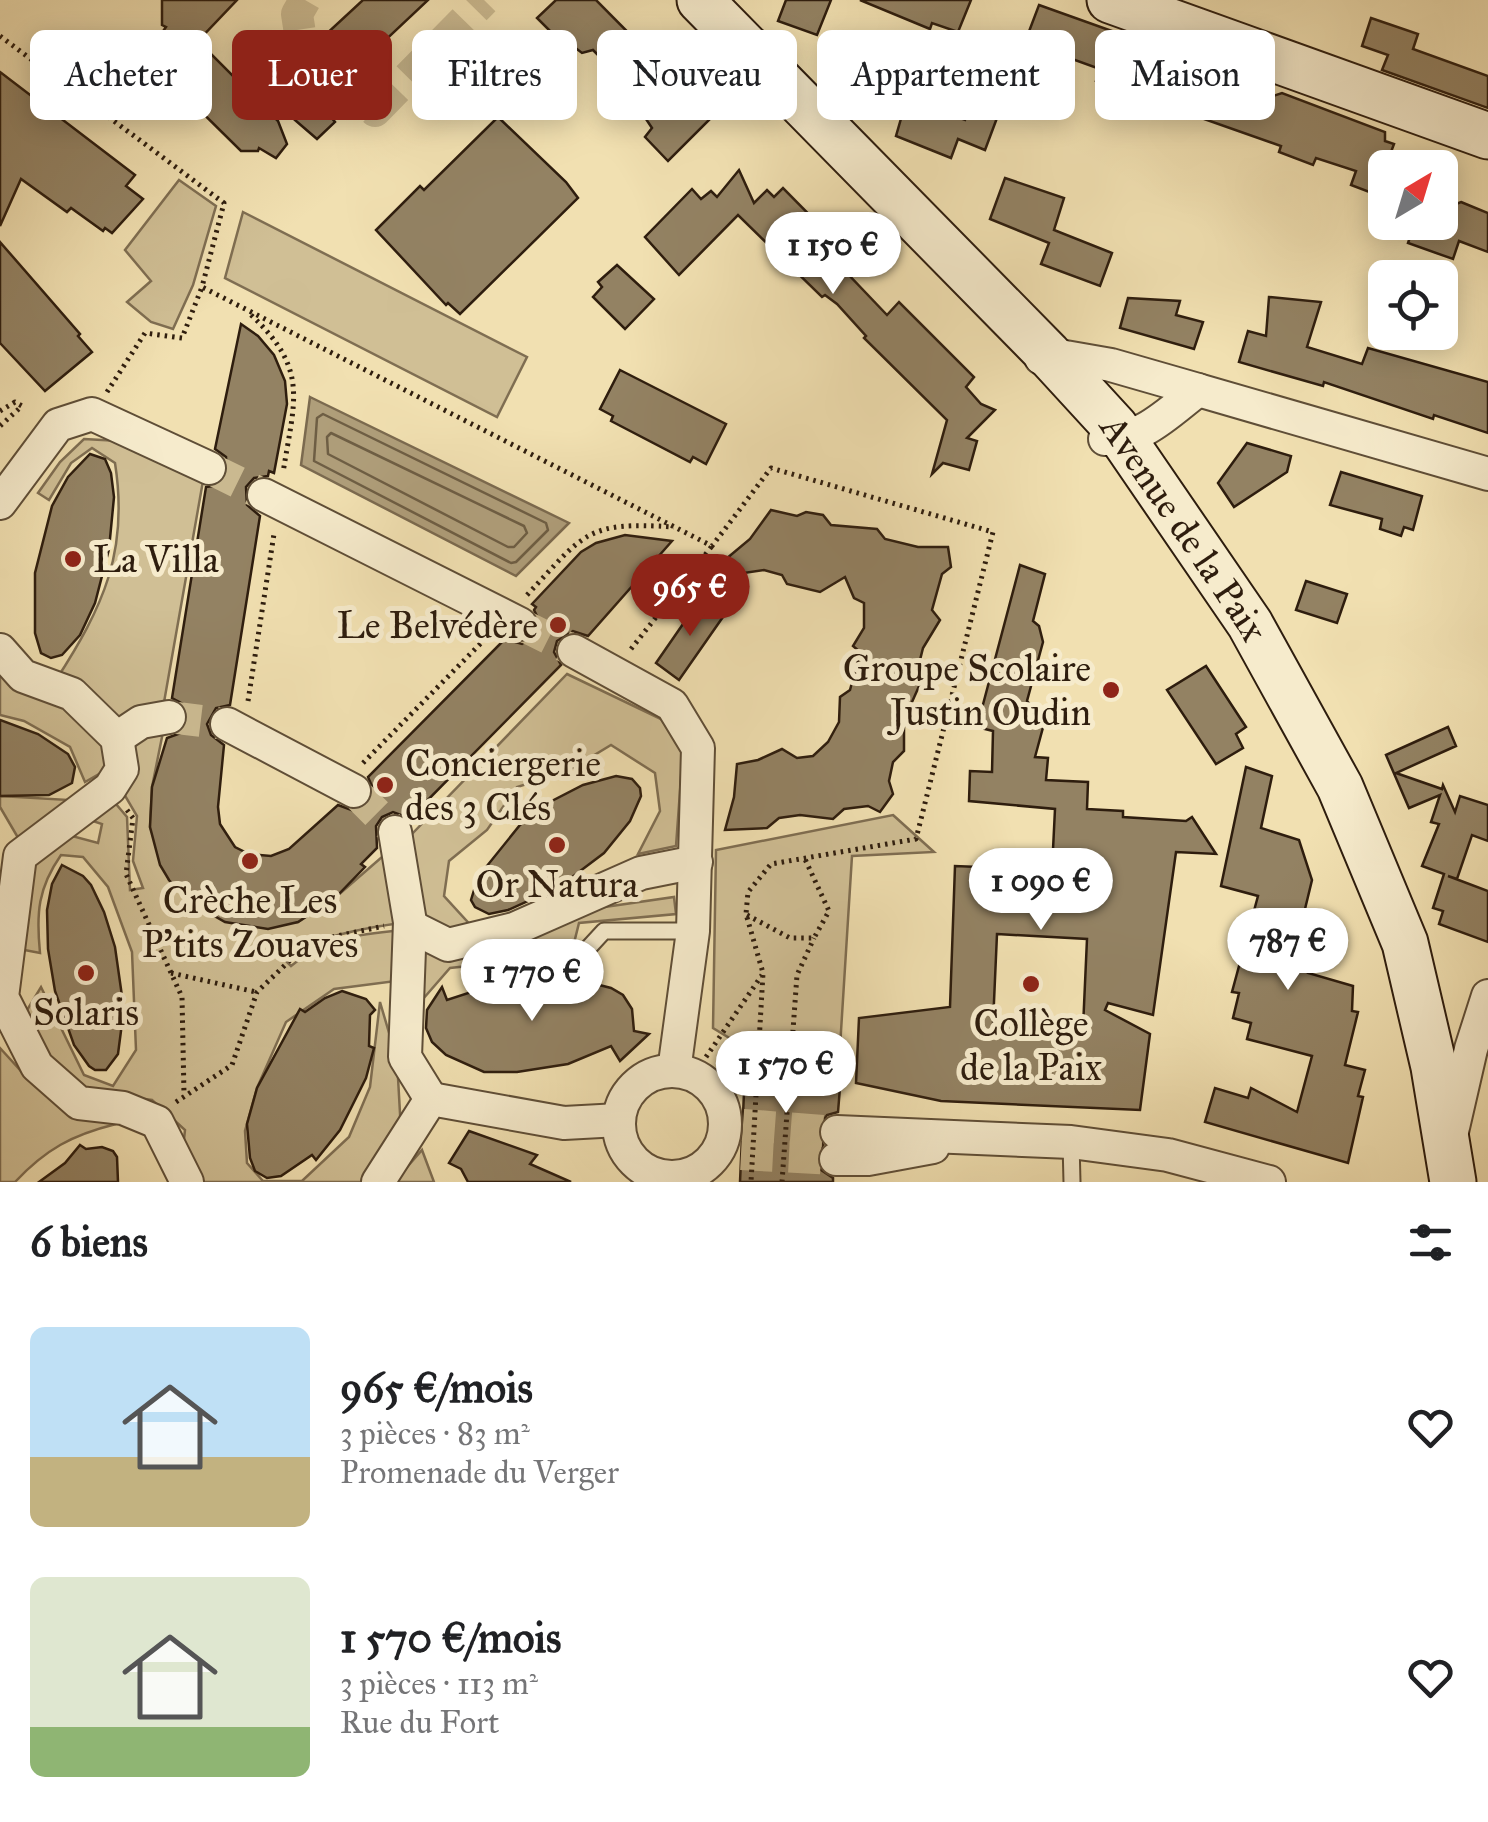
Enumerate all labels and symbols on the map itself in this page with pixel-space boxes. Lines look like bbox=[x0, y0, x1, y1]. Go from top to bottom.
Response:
north arrow bbox=[1368, 150, 1458, 240]
pin: 1 150 € bbox=[741, 212, 925, 297]
street label: Avenue de la Paix bbox=[1089, 404, 1278, 649]
place label: La Villa bbox=[93, 536, 220, 582]
marker: La Villa bbox=[62, 548, 84, 570]
pin: 965 € bbox=[620, 554, 760, 639]
place label: Le Belvédère bbox=[337, 602, 538, 648]
marker: Le Belvédère bbox=[547, 614, 569, 636]
place label: Groupe Scolaire Justin Oudin bbox=[843, 645, 1091, 736]
marker: Groupe Scolaire Justin Oudin bbox=[1100, 679, 1122, 701]
place label: Conciergerie des 3 Clés bbox=[405, 740, 601, 830]
marker: Conciergerie des 3 Clés bbox=[374, 774, 396, 796]
marker: Or Natura bbox=[546, 834, 568, 856]
pin: 1 090 € bbox=[949, 848, 1133, 933]
marker: Crèche Les P’tits Zouaves bbox=[239, 850, 261, 872]
place label: Or Natura bbox=[476, 861, 639, 907]
place label: Crèche Les P’tits Zouaves bbox=[142, 877, 358, 967]
pin: 787 € bbox=[1218, 908, 1358, 993]
pin: 1 770 € bbox=[440, 939, 624, 1024]
marker: Solaris bbox=[75, 962, 97, 984]
marker: Collège de la Paix bbox=[1020, 973, 1042, 995]
place label: Solaris bbox=[33, 989, 139, 1035]
place label: Collège de la Paix bbox=[960, 1000, 1102, 1090]
pin: 1 570 € bbox=[694, 1031, 878, 1116]

